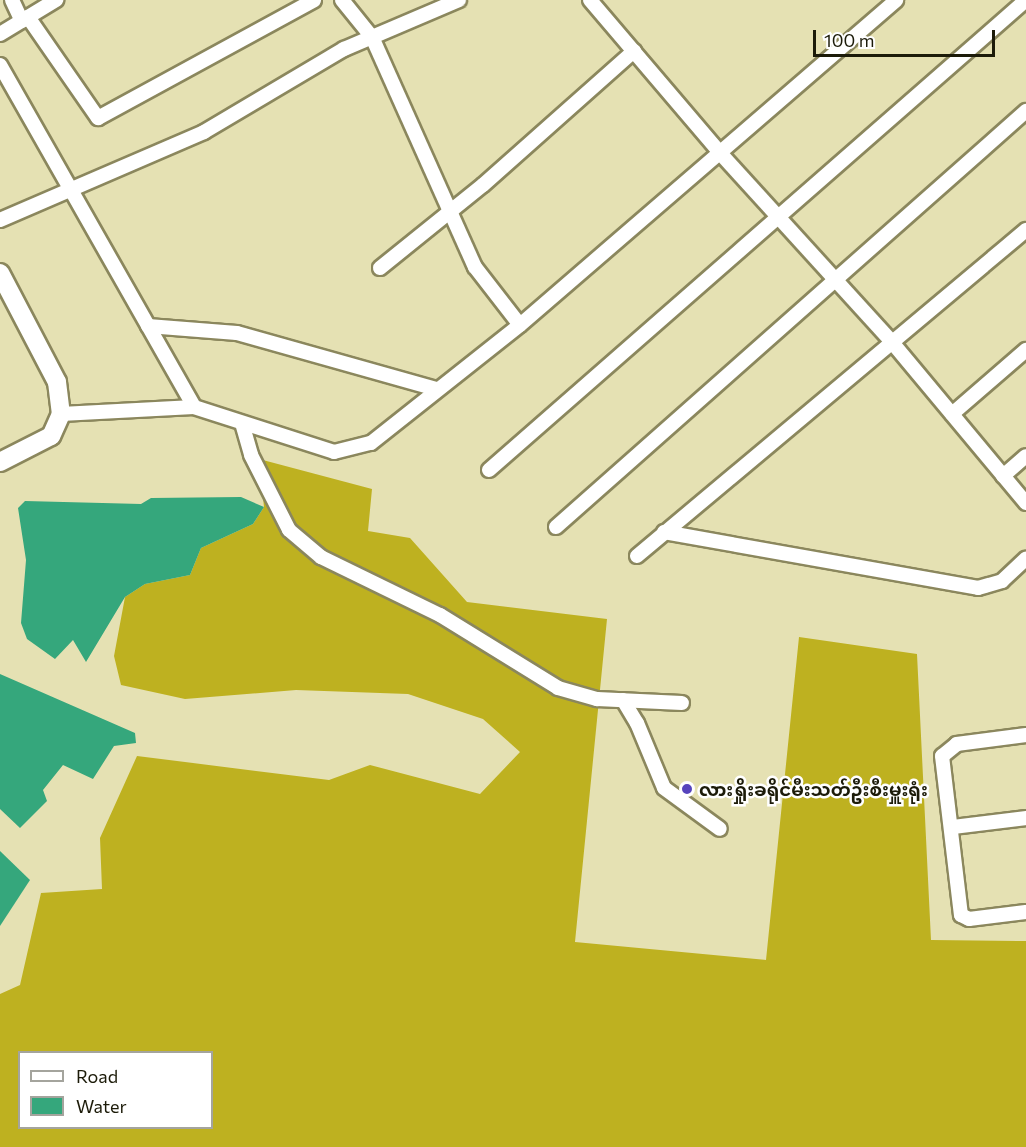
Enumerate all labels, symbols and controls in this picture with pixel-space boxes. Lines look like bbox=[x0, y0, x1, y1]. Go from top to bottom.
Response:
scale bar bbox=[816, 18, 998, 56]
text: 100 m bbox=[824, 29, 874, 51]
place label: လားရှိုးခရိုင်မီးသတ်ဦးစီးမှူးရုံး bbox=[699, 778, 928, 800]
marker: လားရှိုးခရိုင်မီးသတ်ဦးစီးမှူးရုံး bbox=[680, 782, 694, 796]
legend bbox=[18, 1051, 213, 1129]
text: Road bbox=[76, 1065, 118, 1087]
text: Water bbox=[76, 1095, 127, 1117]

